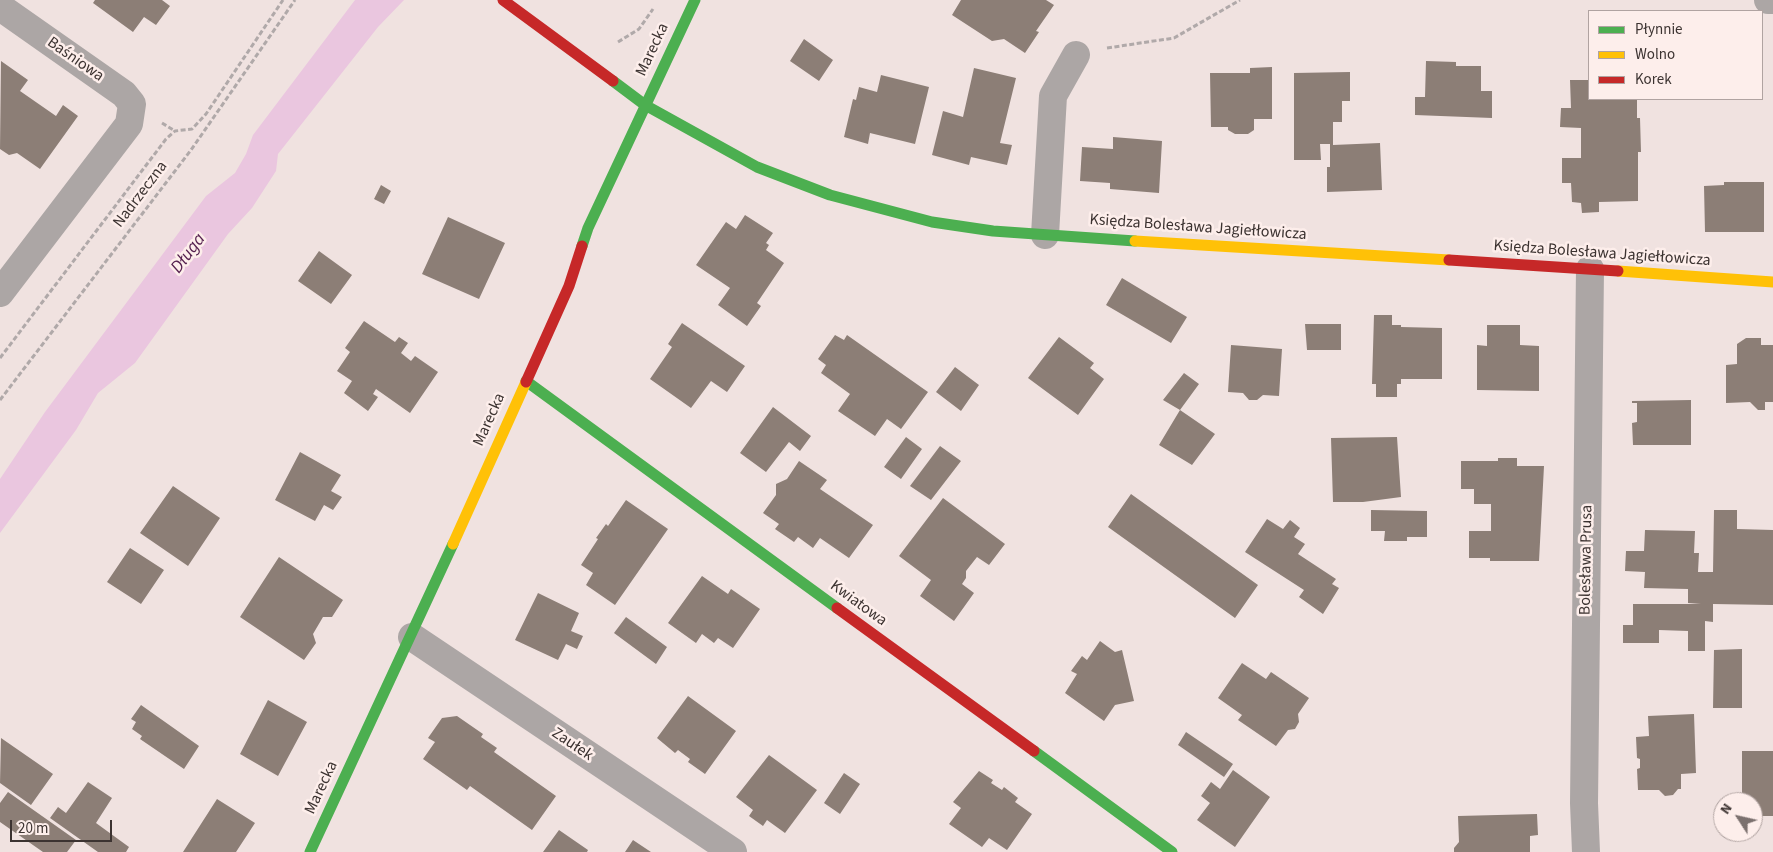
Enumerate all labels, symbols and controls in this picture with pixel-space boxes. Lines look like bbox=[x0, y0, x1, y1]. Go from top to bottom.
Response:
legend bbox=[1588, 10, 1763, 100]
text: Płynnie bbox=[1635, 19, 1683, 40]
street label: Marecka bbox=[632, 21, 674, 79]
street label: Baśniowa bbox=[43, 34, 107, 86]
text: Wolno bbox=[1635, 44, 1675, 65]
text: Korek bbox=[1635, 69, 1672, 90]
street label: Nadrzeczna bbox=[110, 158, 172, 232]
street label: Księdza Bolesława Jagiełłowicza bbox=[1089, 211, 1307, 245]
water label: Długa bbox=[167, 230, 211, 278]
street label: Księdza Bolesława Jagiełłowicza bbox=[1493, 237, 1711, 271]
street label: Marecka bbox=[470, 390, 510, 450]
street label: Bolesława Prusa bbox=[1576, 505, 1598, 615]
street label: Kwiatowa bbox=[826, 577, 890, 631]
street label: Zaułek bbox=[548, 724, 596, 766]
street label: Marecka bbox=[301, 759, 343, 817]
north arrow bbox=[1713, 792, 1763, 842]
text: N bbox=[1716, 799, 1737, 819]
scale bar bbox=[12, 810, 115, 842]
text: 20 m bbox=[18, 818, 48, 839]

